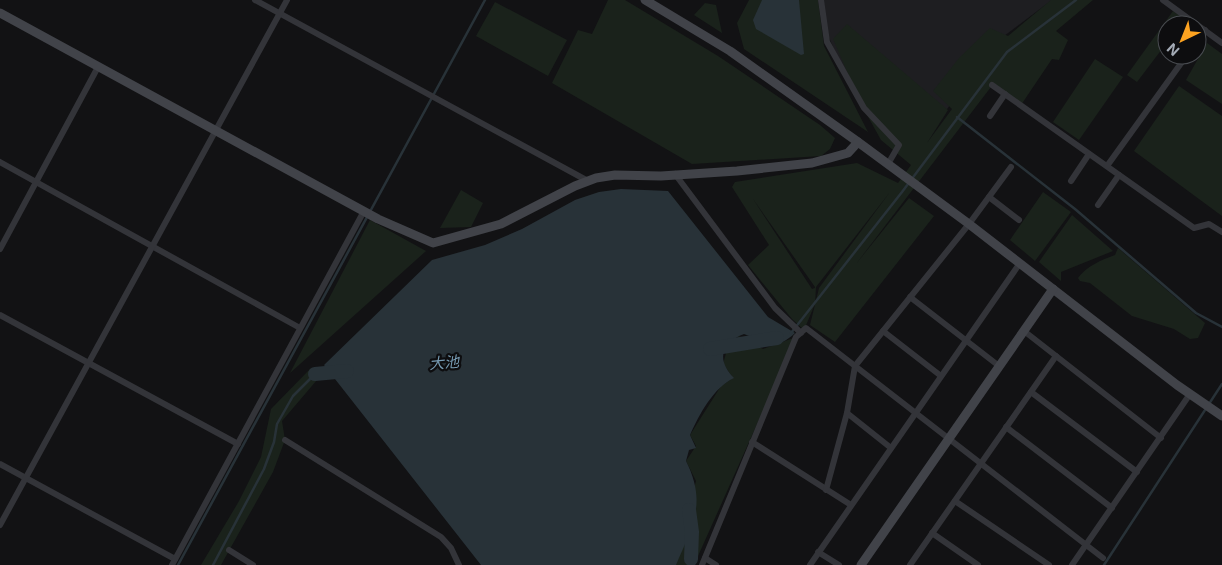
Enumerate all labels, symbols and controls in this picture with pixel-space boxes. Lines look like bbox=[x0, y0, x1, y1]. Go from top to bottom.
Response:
north arrow bbox=[1157, 15, 1207, 65]
text: N bbox=[1163, 40, 1182, 60]
water label: 大池 bbox=[428, 352, 462, 373]

